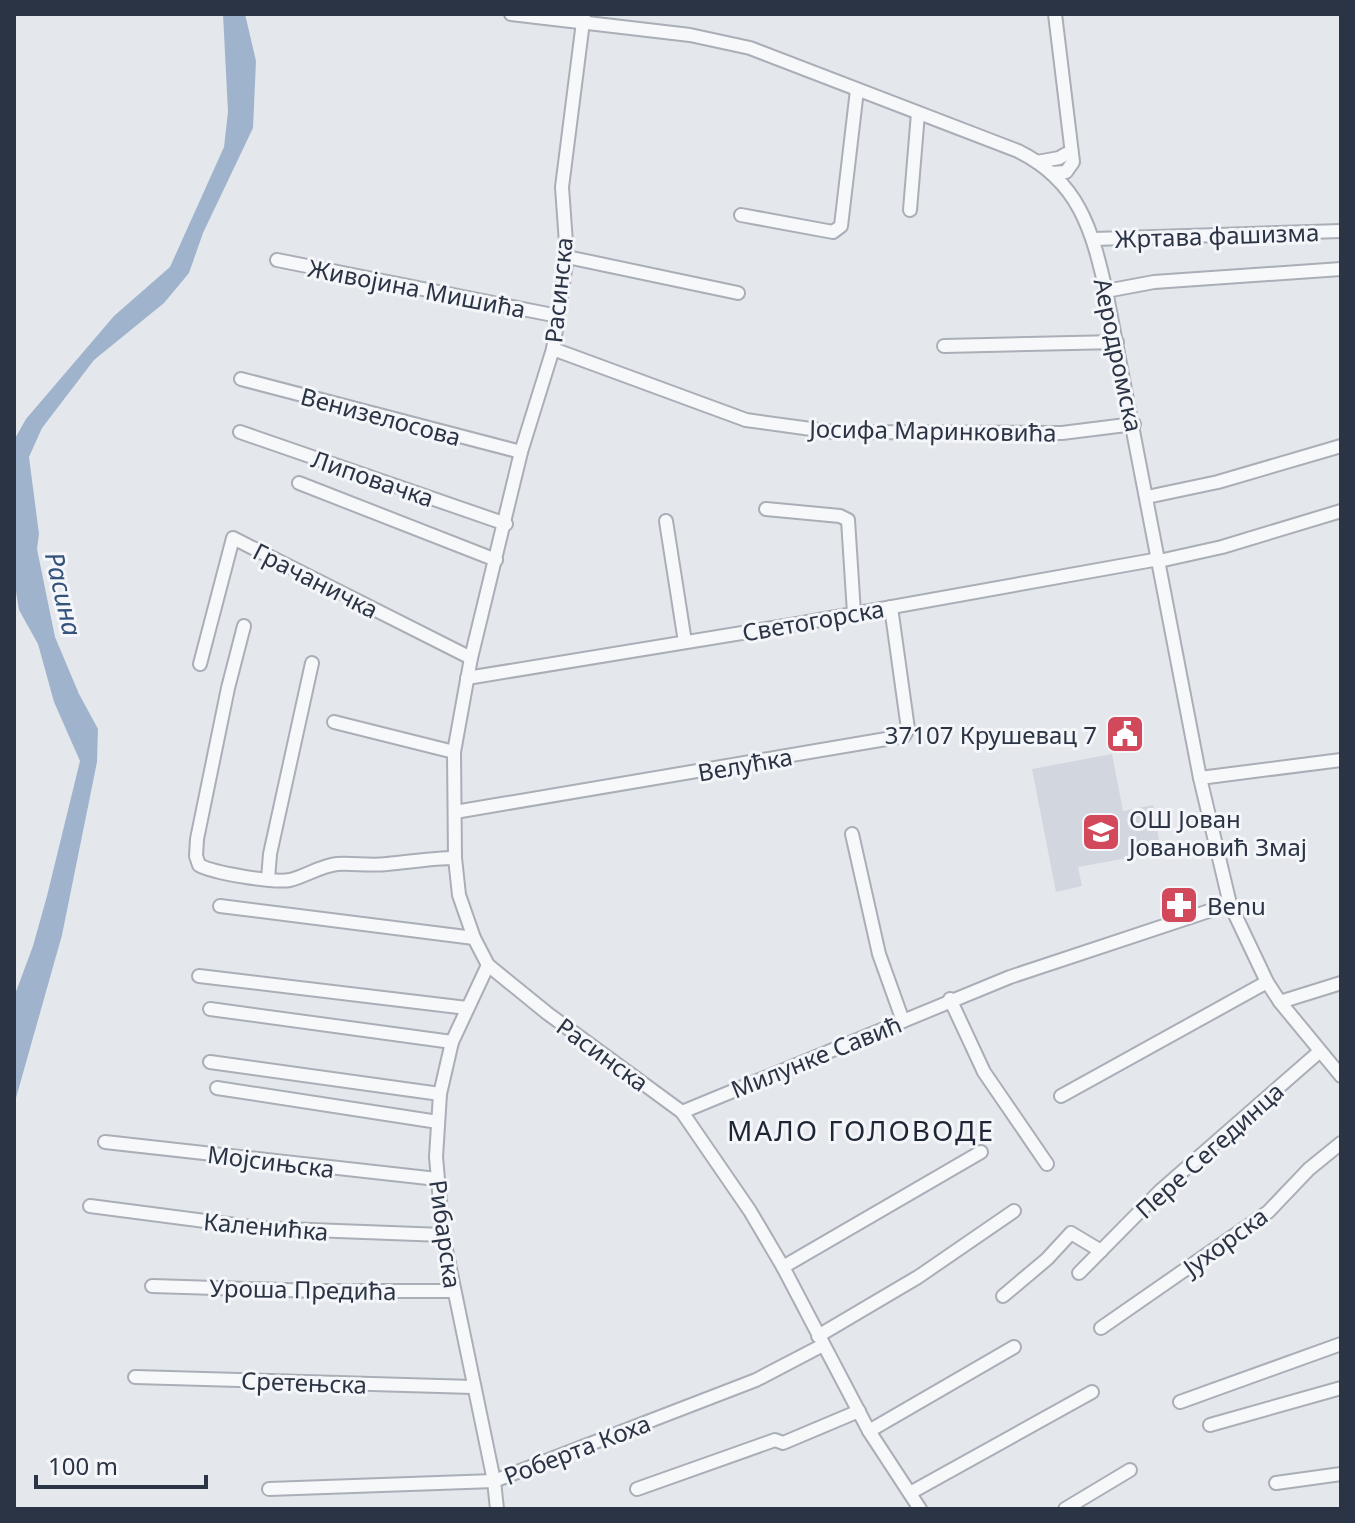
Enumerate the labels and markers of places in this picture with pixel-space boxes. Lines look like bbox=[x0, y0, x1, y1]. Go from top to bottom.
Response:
public building icon: 37107 Крушевац 7 bbox=[1104, 713, 1146, 755]
place label: 37107 Крушевац 7 bbox=[885, 718, 1097, 751]
place label: ОШ Јован Јовановић Змај bbox=[1127, 802, 1307, 863]
school or university icon: ОШ Јован Јовановић Змај bbox=[1080, 811, 1122, 853]
pharmacy icon: Benu bbox=[1158, 884, 1200, 926]
place label: Benu bbox=[1207, 889, 1266, 922]

